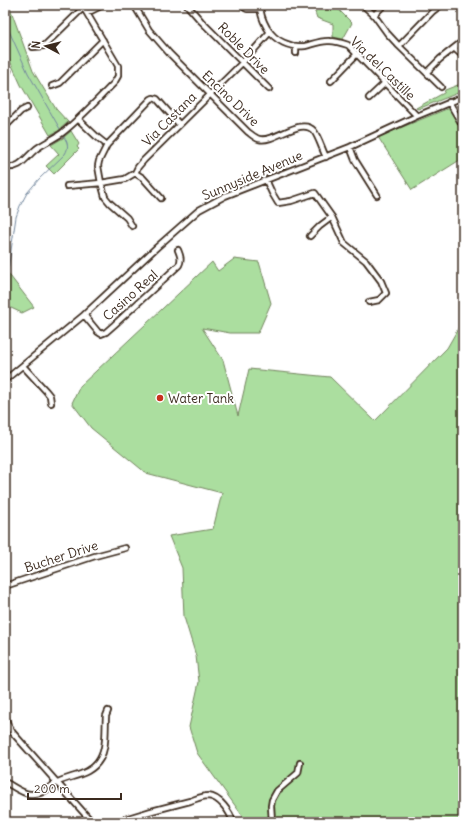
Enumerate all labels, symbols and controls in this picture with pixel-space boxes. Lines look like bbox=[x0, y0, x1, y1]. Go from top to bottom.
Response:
street label: Roble Drive bbox=[214, 19, 273, 78]
north arrow bbox=[26, 26, 66, 66]
street label: Via del Castille bbox=[347, 33, 419, 104]
text: N bbox=[29, 40, 43, 49]
street label: Encino Drive bbox=[198, 67, 263, 130]
street label: Via Castana bbox=[139, 89, 200, 150]
street label: Sunnyside Avenue bbox=[199, 147, 305, 204]
street label: Casino Real bbox=[99, 266, 161, 324]
place label: Water Tank bbox=[168, 390, 234, 407]
marker: Water Tank bbox=[155, 393, 165, 403]
street label: Bucher Drive bbox=[22, 537, 100, 576]
scale bar bbox=[28, 775, 121, 801]
text: 200 m bbox=[34, 781, 70, 796]

